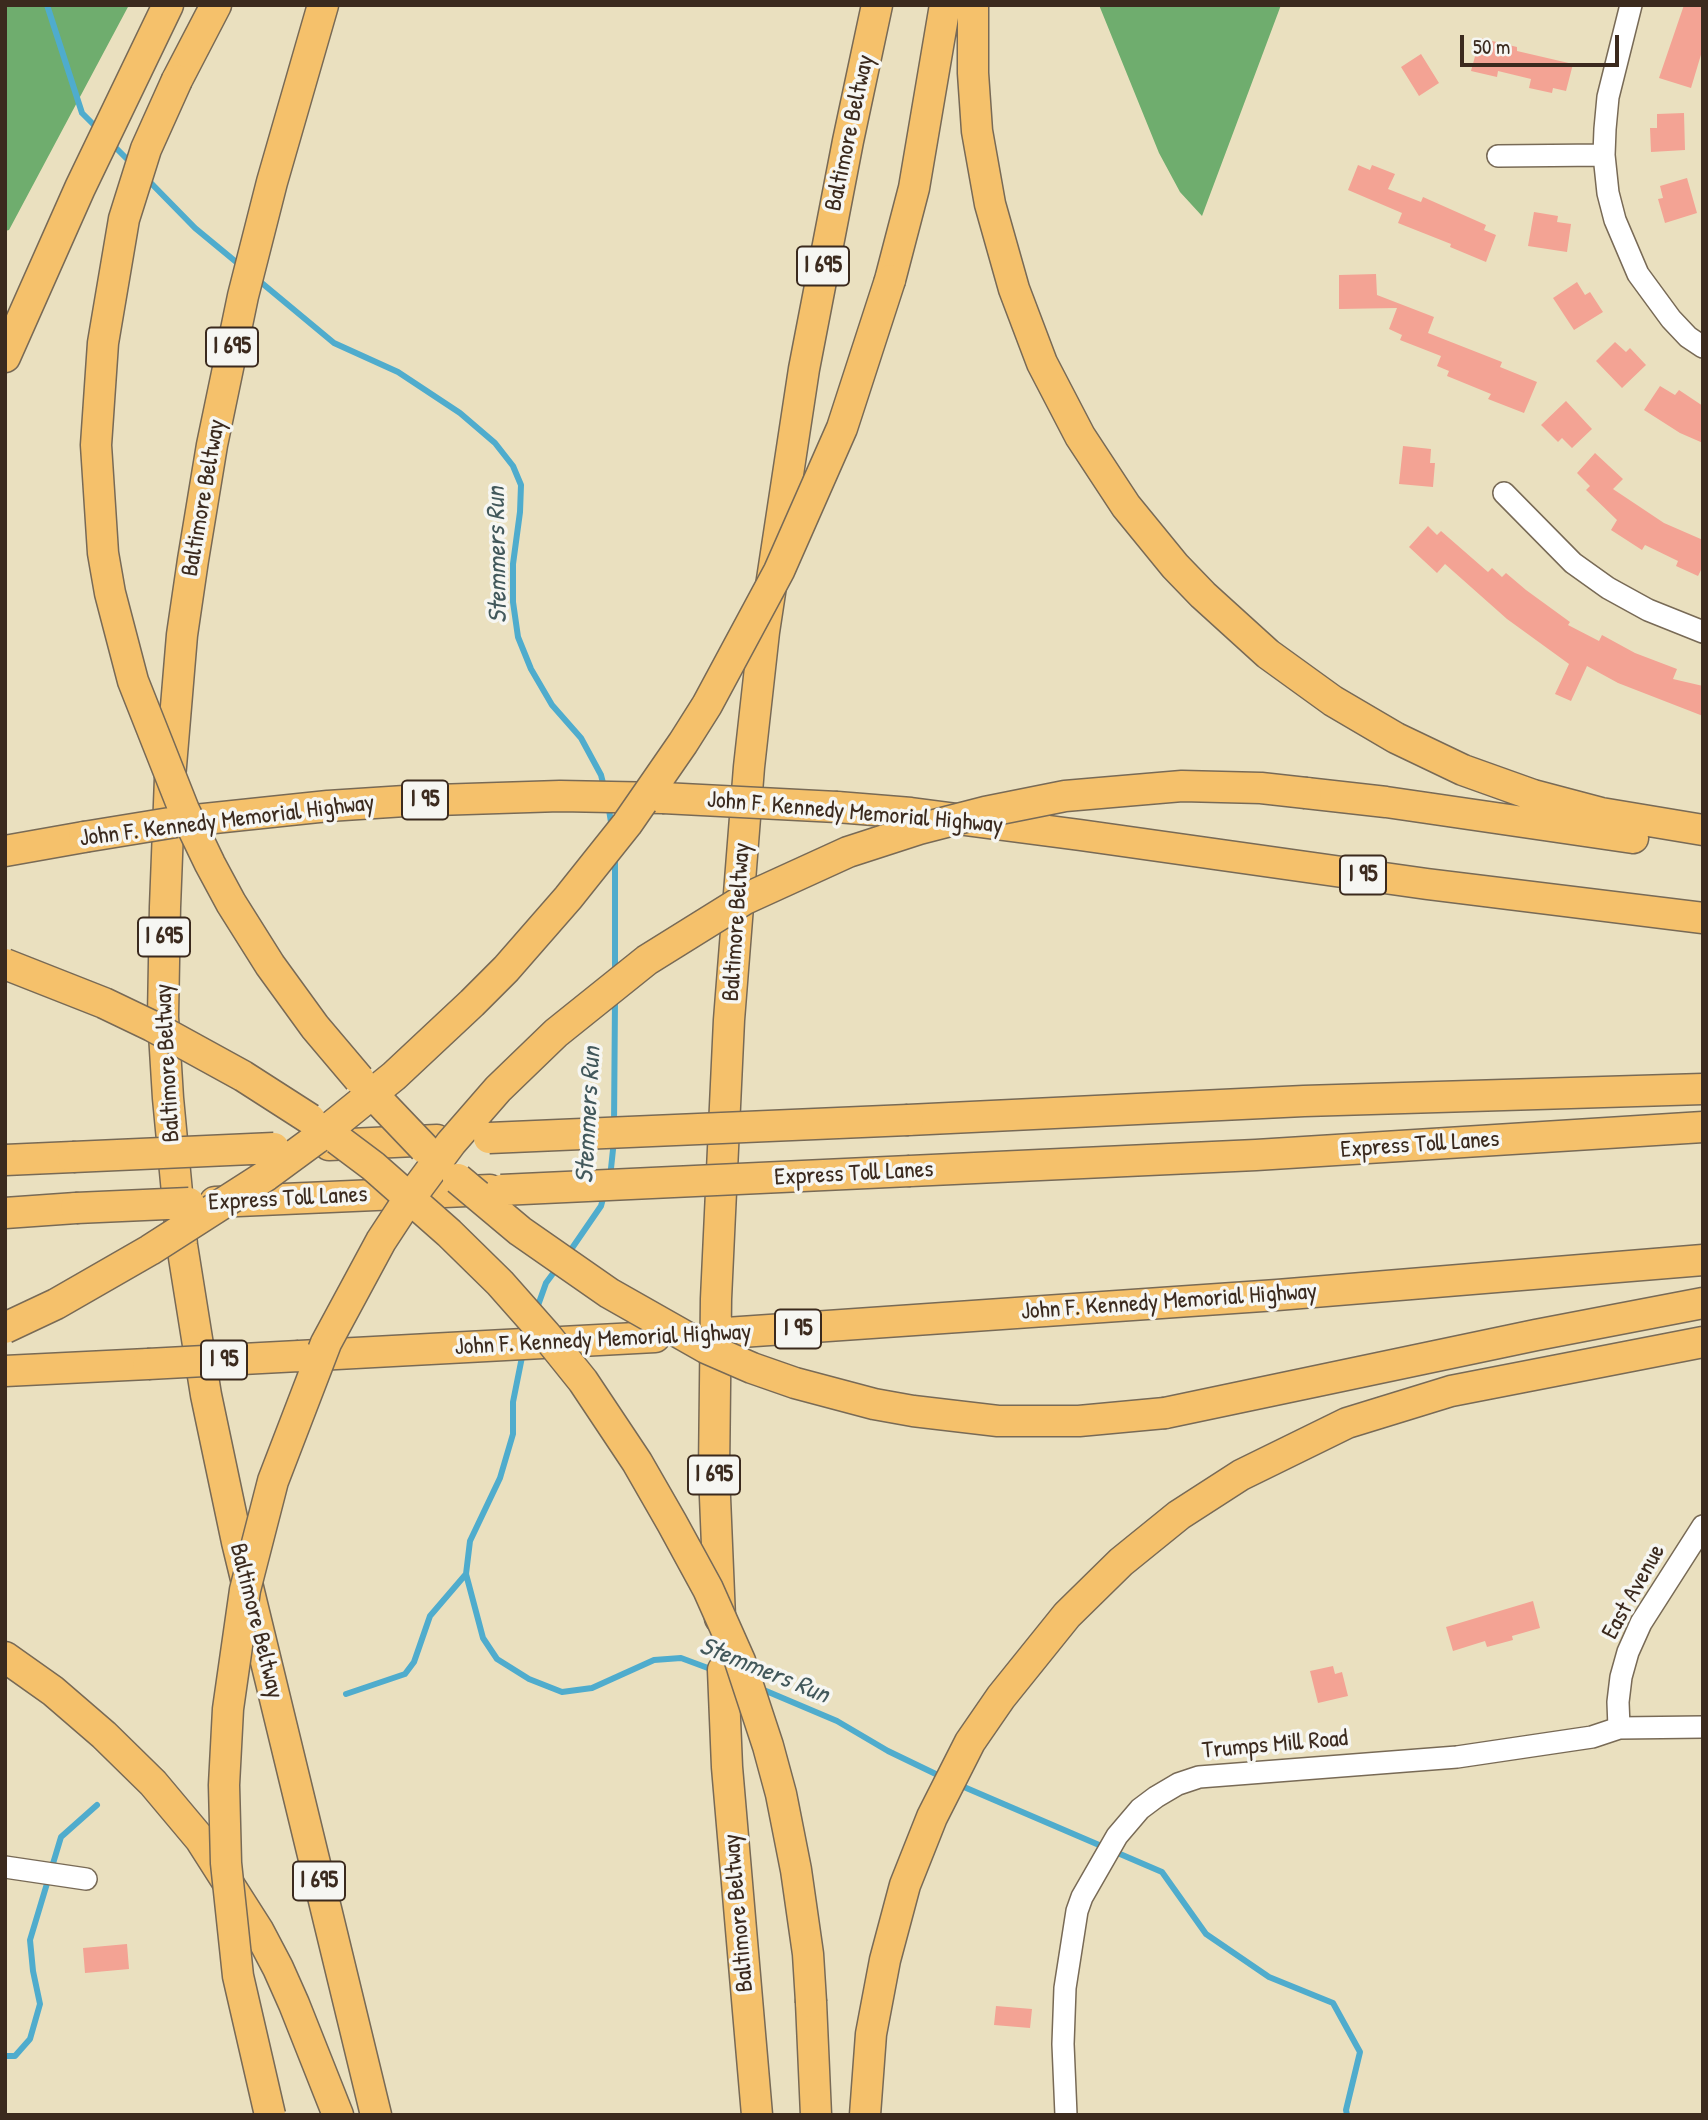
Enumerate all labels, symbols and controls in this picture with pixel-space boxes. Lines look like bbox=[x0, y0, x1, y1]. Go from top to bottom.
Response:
scale bar bbox=[1463, 21, 1622, 65]
text: 50 m bbox=[1473, 32, 1510, 61]
street label: Baltimore Beltway bbox=[819, 52, 881, 214]
road number: I 695 bbox=[797, 246, 849, 286]
road number: I 695 bbox=[206, 328, 258, 366]
street label: Baltimore Beltway bbox=[176, 417, 232, 579]
water label: Stemmers Run bbox=[481, 486, 515, 624]
road number: I 95 bbox=[402, 780, 448, 820]
street label: John F. Kennedy Memorial Highway bbox=[706, 786, 1004, 840]
street label: John F. Kennedy Memorial Highway bbox=[78, 789, 376, 853]
street label: Baltimore Beltway bbox=[717, 842, 757, 1002]
road number: I 95 bbox=[1340, 856, 1386, 894]
road number: I 695 bbox=[138, 918, 190, 956]
street label: Baltimore Beltway bbox=[149, 983, 187, 1143]
water label: Stemmers Run bbox=[570, 1046, 608, 1184]
street label: Express Toll Lanes bbox=[1340, 1125, 1500, 1165]
street label: Express Toll Lanes bbox=[774, 1155, 934, 1193]
street label: Express Toll Lanes bbox=[208, 1180, 368, 1218]
street label: John F. Kennedy Memorial Highway bbox=[1020, 1277, 1318, 1327]
road number: I 95 bbox=[775, 1310, 821, 1348]
street label: John F. Kennedy Memorial Highway bbox=[454, 1318, 752, 1362]
road number: I 95 bbox=[201, 1340, 247, 1380]
road number: I 695 bbox=[688, 1456, 740, 1494]
street label: Baltimore Beltway bbox=[223, 1540, 289, 1702]
street label: East Avenue bbox=[1596, 1540, 1672, 1644]
water label: Stemmers Run bbox=[695, 1631, 833, 1711]
street label: Trumps Mill Road bbox=[1201, 1724, 1349, 1766]
street label: Baltimore Beltway bbox=[718, 1833, 760, 1993]
road number: I 695 bbox=[293, 1862, 345, 1900]

